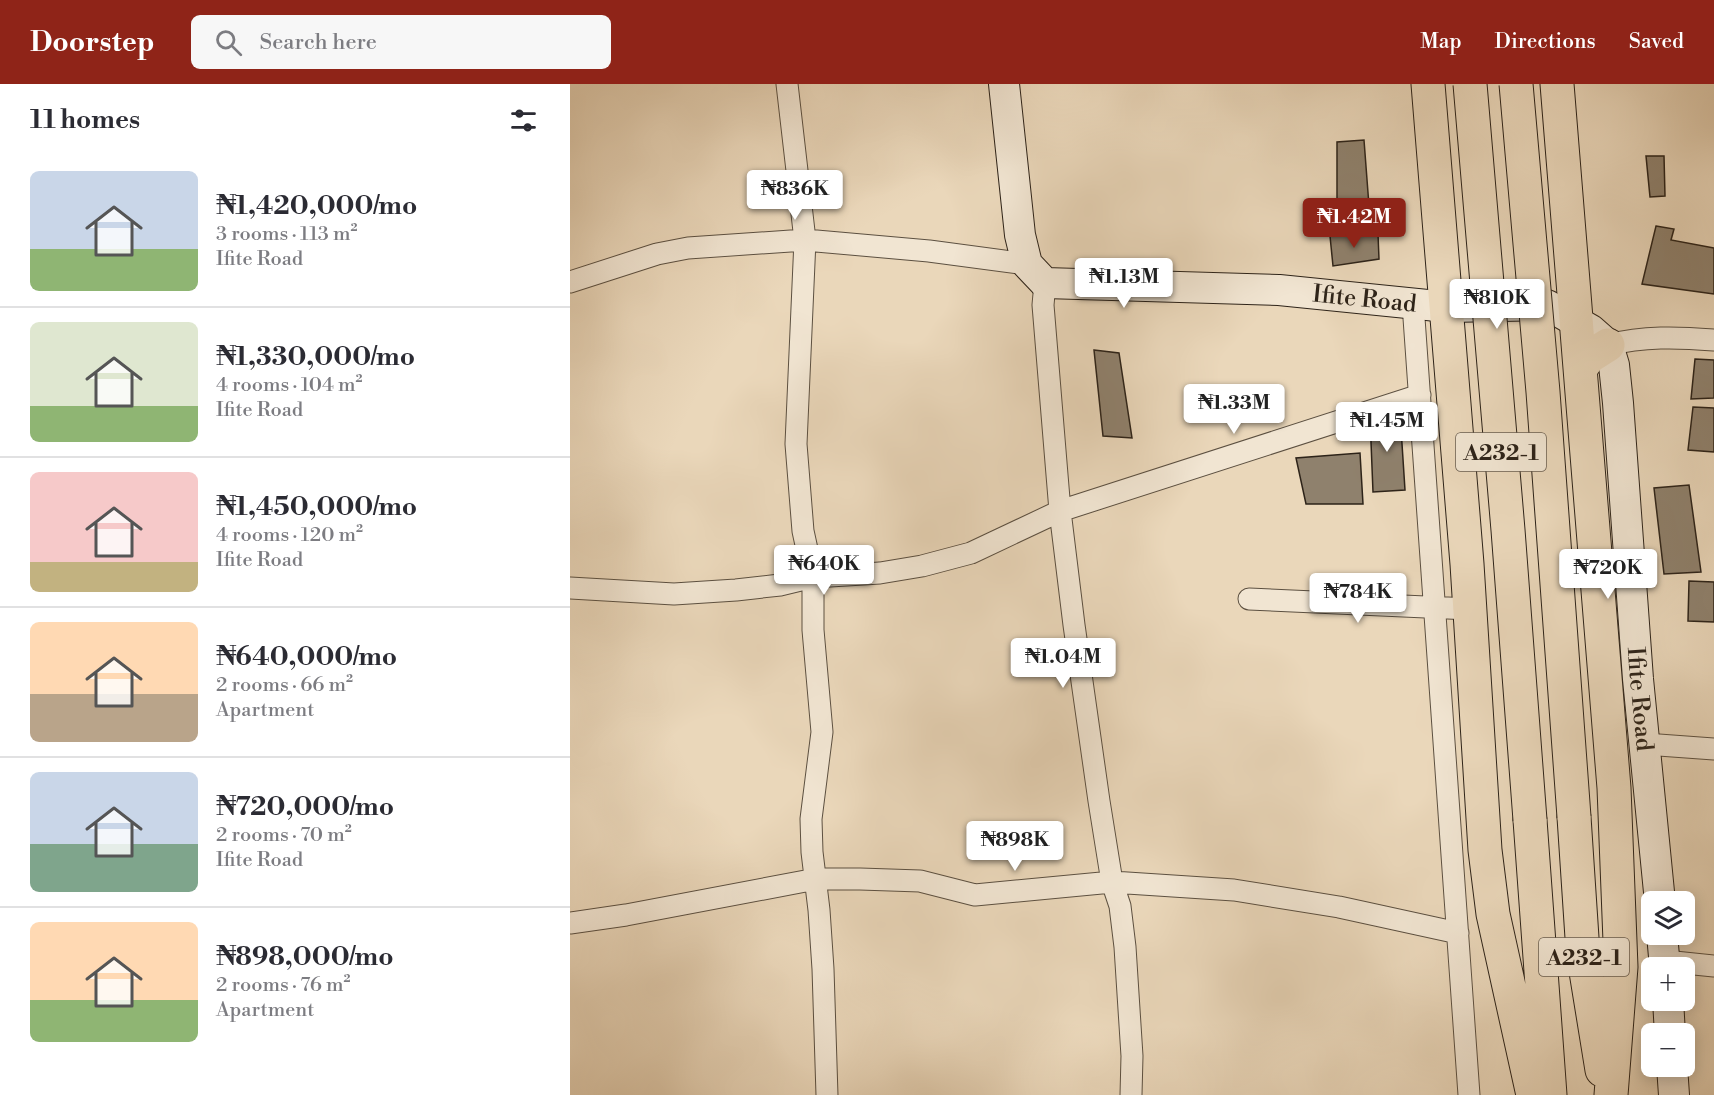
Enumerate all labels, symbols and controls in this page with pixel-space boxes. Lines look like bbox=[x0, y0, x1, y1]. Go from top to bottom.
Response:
search box bbox=[191, 15, 611, 69]
text: Doorstep bbox=[30, 25, 155, 60]
icon: search bbox=[212, 26, 245, 59]
text: Search here bbox=[260, 29, 377, 56]
text: Map bbox=[1420, 29, 1462, 55]
text: Directions bbox=[1495, 29, 1596, 55]
text: Saved bbox=[1629, 29, 1684, 55]
text: 11 homes bbox=[30, 104, 140, 136]
icon: filters bbox=[507, 104, 540, 137]
pin: ₦836K bbox=[753, 170, 837, 221]
text: ₦836K bbox=[761, 177, 829, 202]
text: ₦1,420,000/mo bbox=[216, 190, 417, 222]
icon: home bbox=[78, 195, 150, 267]
pin: ₦1.42M bbox=[1305, 198, 1403, 249]
text: ₦1.42M bbox=[1317, 205, 1391, 230]
text: 3 rooms · 113 m² bbox=[216, 222, 357, 247]
text: Ifite Road bbox=[216, 247, 303, 272]
pin: ₦1.13M bbox=[1075, 258, 1173, 309]
text: ₦1.13M bbox=[1089, 265, 1159, 290]
street label: Ifite Road bbox=[1311, 279, 1418, 320]
pin: ₦810K bbox=[1455, 279, 1539, 330]
text: ₦810K bbox=[1464, 286, 1531, 311]
text: ₦1,330,000/mo bbox=[216, 341, 415, 373]
icon: home bbox=[78, 346, 150, 418]
text: 4 rooms · 104 m² bbox=[216, 373, 363, 398]
pin: ₦1.33M bbox=[1185, 384, 1283, 435]
text: ₦1.33M bbox=[1198, 391, 1270, 416]
text: Ifite Road bbox=[216, 398, 303, 423]
pin: ₦1.45M bbox=[1338, 402, 1436, 453]
text: ₦1.45M bbox=[1350, 409, 1424, 434]
road number: A232-1 bbox=[1456, 433, 1546, 471]
text: ₦1,450,000/mo bbox=[216, 491, 417, 523]
icon: home bbox=[78, 496, 150, 568]
text: 4 rooms · 120 m² bbox=[216, 523, 363, 548]
pin: ₦640K bbox=[782, 545, 866, 596]
text: Ifite Road bbox=[216, 548, 303, 573]
pin: ₦720K bbox=[1566, 549, 1650, 600]
text: ₦640K bbox=[788, 552, 860, 577]
text: ₦720K bbox=[1573, 556, 1643, 581]
pin: ₦784K bbox=[1316, 573, 1400, 624]
text: ₦784K bbox=[1323, 580, 1393, 605]
pin: ₦1.04M bbox=[1014, 638, 1112, 689]
text: ₦640,000/mo bbox=[216, 641, 397, 673]
text: ₦1.04M bbox=[1025, 645, 1101, 670]
icon: home bbox=[78, 646, 150, 718]
street label: Ifite Road bbox=[1620, 646, 1659, 753]
text: 2 rooms · 66 m² bbox=[216, 673, 353, 698]
text: Apartment bbox=[216, 698, 314, 723]
text: ₦720,000/mo bbox=[216, 791, 394, 823]
icon: home bbox=[78, 796, 150, 868]
pin: ₦898K bbox=[973, 821, 1057, 872]
text: 2 rooms · 70 m² bbox=[216, 823, 352, 848]
text: ₦898K bbox=[980, 828, 1050, 853]
text: Ifite Road bbox=[216, 848, 303, 873]
map controls bbox=[1641, 891, 1695, 1077]
button: layers bbox=[1641, 891, 1695, 945]
road number: A232-1 bbox=[1539, 938, 1629, 976]
text: ₦898,000/mo bbox=[216, 941, 393, 973]
icon: home bbox=[78, 946, 150, 1018]
button: + bbox=[1641, 957, 1695, 1011]
text: 2 rooms · 76 m² bbox=[216, 973, 350, 998]
text: Apartment bbox=[216, 998, 314, 1023]
button: − bbox=[1641, 1023, 1695, 1077]

